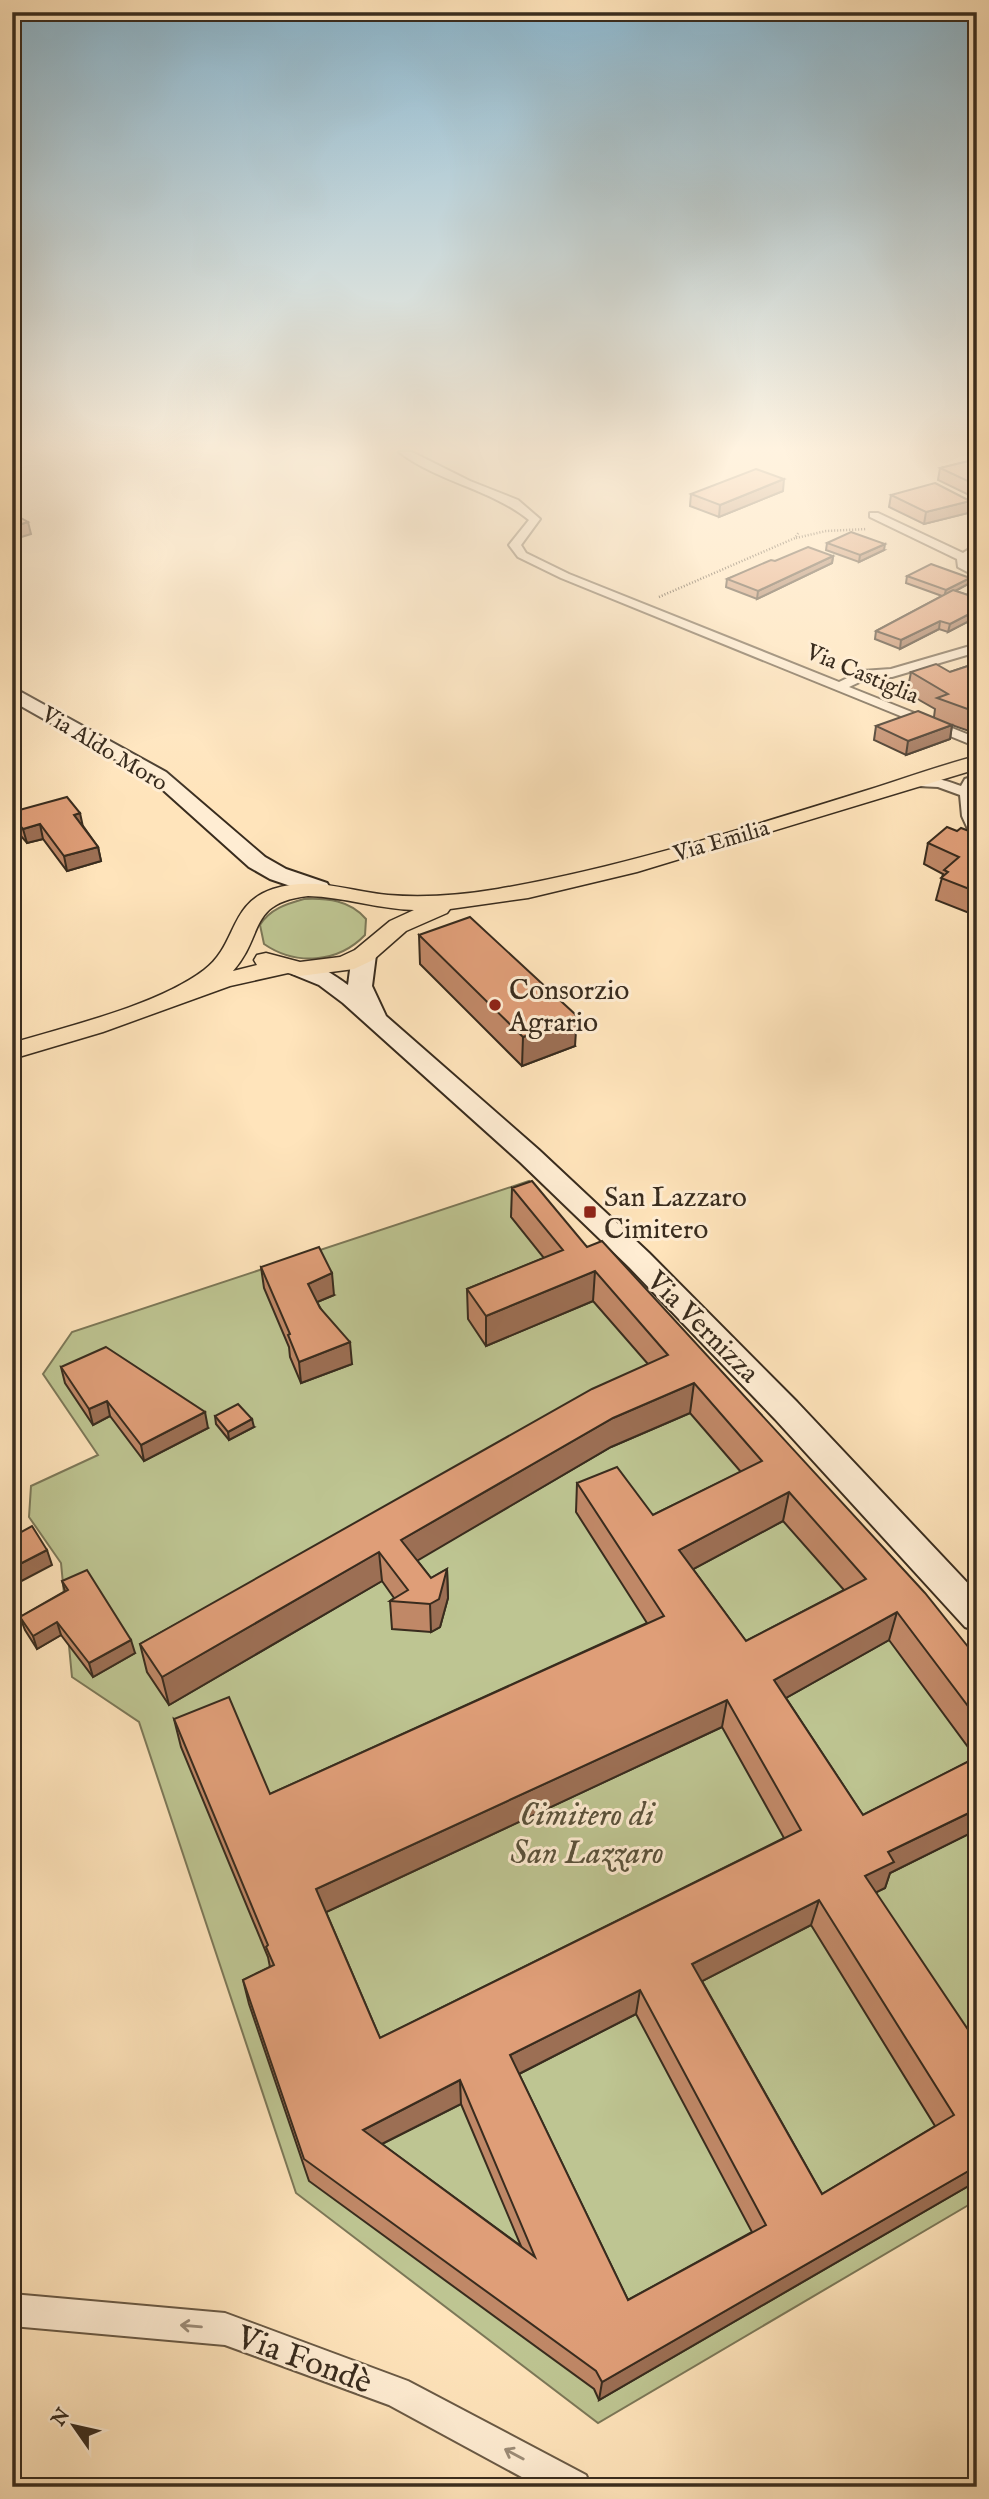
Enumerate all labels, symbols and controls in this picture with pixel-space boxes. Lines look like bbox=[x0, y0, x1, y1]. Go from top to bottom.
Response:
street label: Via Castiglia bbox=[801, 637, 923, 711]
street label: Via Aldo Moro bbox=[35, 700, 173, 798]
street label: Via Emilia bbox=[669, 814, 773, 869]
place label: Consorzio Agrario bbox=[508, 974, 629, 1041]
marker: Consorzio Agrario bbox=[487, 997, 503, 1013]
place label: San Lazzaro Cimitero bbox=[604, 1181, 747, 1248]
marker: San Lazzaro Cimitero bbox=[582, 1204, 598, 1220]
street label: Via Vernizza bbox=[638, 1264, 766, 1392]
park label: Cimitero di San Lazzaro bbox=[510, 1795, 664, 1875]
street label: Via Fondè bbox=[230, 2317, 377, 2405]
one-way arrow bbox=[180, 2319, 203, 2332]
north arrow bbox=[38, 2390, 108, 2460]
text: N bbox=[46, 2404, 76, 2432]
one-way arrow bbox=[504, 2447, 525, 2461]

